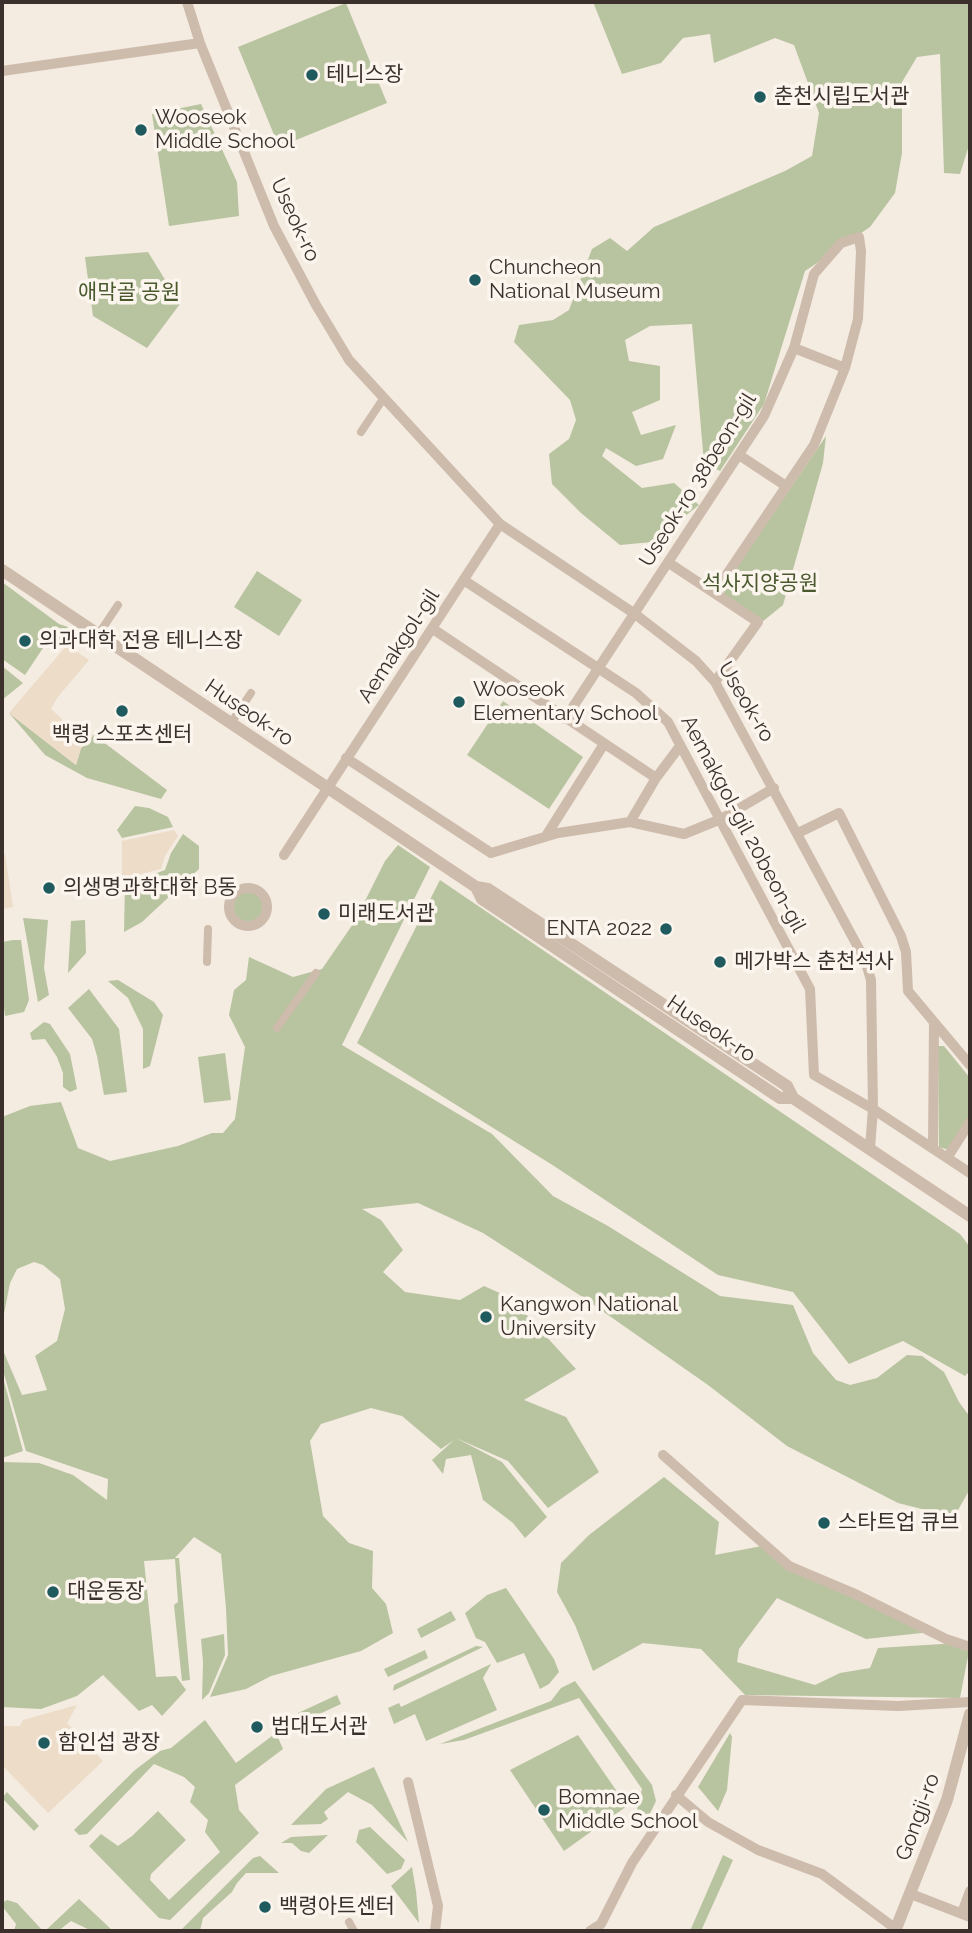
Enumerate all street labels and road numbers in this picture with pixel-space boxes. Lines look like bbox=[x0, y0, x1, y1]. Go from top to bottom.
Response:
street label: Useok-ro bbox=[265, 174, 325, 266]
street label: Useok-ro 38beon-gil bbox=[634, 388, 762, 572]
street label: Aemakgol-gil bbox=[353, 584, 445, 708]
street label: Useok-ro bbox=[712, 657, 780, 747]
street label: Huseok-ro bbox=[200, 674, 298, 752]
street label: Aemakgol-gil 20beon-gil bbox=[675, 711, 811, 937]
street label: Huseok-ro bbox=[662, 990, 760, 1068]
street label: Gongji-ro bbox=[891, 1770, 945, 1864]

